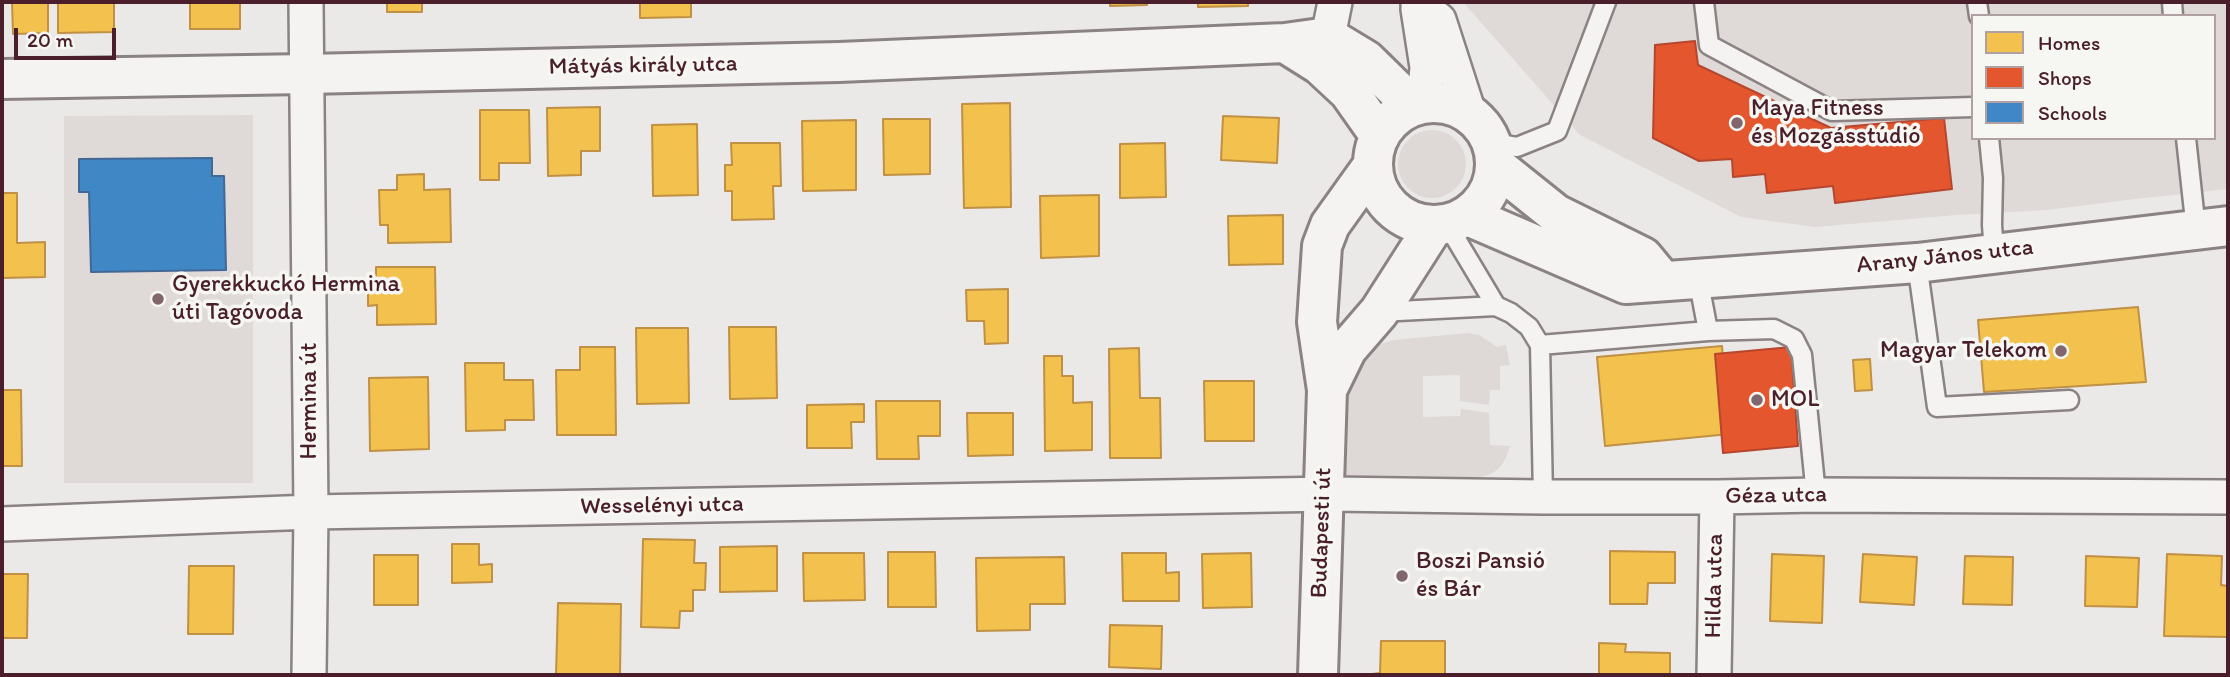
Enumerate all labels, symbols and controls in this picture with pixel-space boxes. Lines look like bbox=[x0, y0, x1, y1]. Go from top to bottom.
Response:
scale bar bbox=[18, 14, 119, 58]
legend bbox=[1971, 14, 2216, 140]
text: 20 m bbox=[27, 27, 73, 52]
text: Homes bbox=[2038, 30, 2100, 55]
street label: Mátyás király utca bbox=[548, 50, 738, 82]
text: Shops bbox=[2038, 65, 2092, 90]
place label: Maya Fitness és Mozgásstúdió bbox=[1751, 95, 1921, 151]
text: Schools bbox=[2038, 100, 2107, 125]
marker: Maya Fitness és Mozgásstúdió bbox=[1729, 115, 1745, 131]
street label: Arany János utca bbox=[1855, 233, 2035, 281]
place label: Gyerekkuckó Hermina úti Tagóvoda bbox=[172, 271, 400, 327]
marker: Gyerekkuckó Hermina úti Tagóvoda bbox=[150, 291, 166, 307]
place label: Magyar Telekom bbox=[1880, 337, 2047, 365]
street label: Hermina út bbox=[296, 343, 324, 459]
marker: Magyar Telekom bbox=[2053, 343, 2069, 359]
place label: MOL bbox=[1771, 386, 1819, 414]
marker: MOL bbox=[1749, 392, 1765, 408]
street label: Budapesti út bbox=[1305, 467, 1339, 599]
street label: Géza utca bbox=[1725, 481, 1827, 511]
street label: Wesselényi utca bbox=[580, 490, 744, 522]
street label: Hilda utca bbox=[1700, 533, 1730, 639]
place label: Boszi Pansió és Bár bbox=[1416, 548, 1545, 604]
marker: Boszi Pansió és Bár bbox=[1394, 568, 1410, 584]

